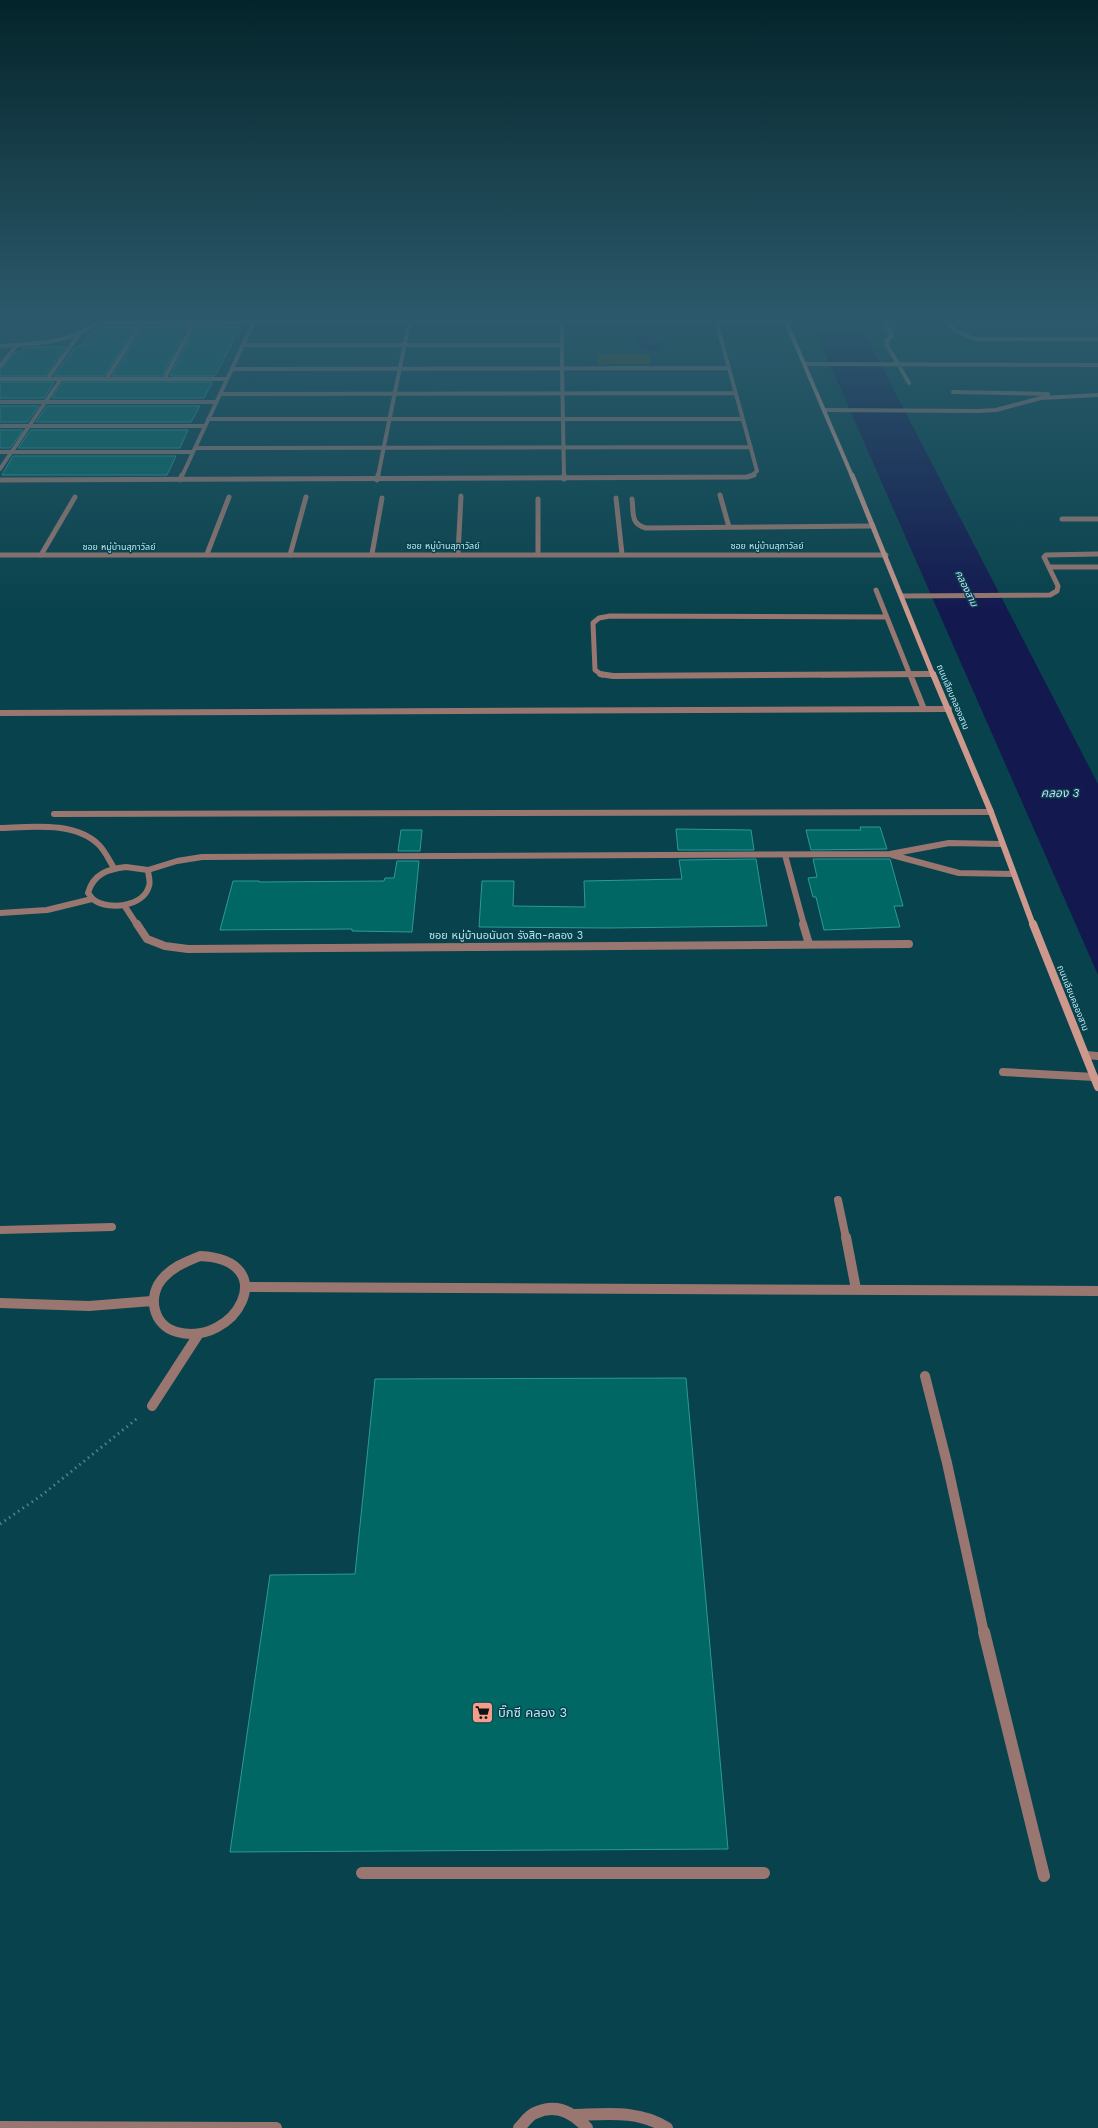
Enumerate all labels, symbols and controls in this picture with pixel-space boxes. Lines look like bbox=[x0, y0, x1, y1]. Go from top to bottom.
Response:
street label: ซอย หมู่บ้านสุภาวัลย์ bbox=[406, 541, 480, 552]
street label: ซอย หมู่บ้านสุภาวัลย์ bbox=[730, 541, 804, 552]
street label: ซอย หมู่บ้านสุภาวัลย์ bbox=[82, 542, 156, 553]
water label: คลองสาม bbox=[953, 568, 980, 609]
street label: ถนนเลียบคลองสาม bbox=[935, 663, 971, 731]
water label: คลอง 3 bbox=[1041, 786, 1079, 800]
street label: ซอย หมู่บ้านอนันดา รังสิต-คลอง 3 bbox=[429, 929, 583, 942]
street label: ถนนเลียบคลองสาม bbox=[1055, 964, 1091, 1032]
supermarket icon: บิ๊กซี คลอง 3 bbox=[470, 1699, 496, 1725]
place label: บิ๊กซี คลอง 3 bbox=[498, 1704, 567, 1720]

